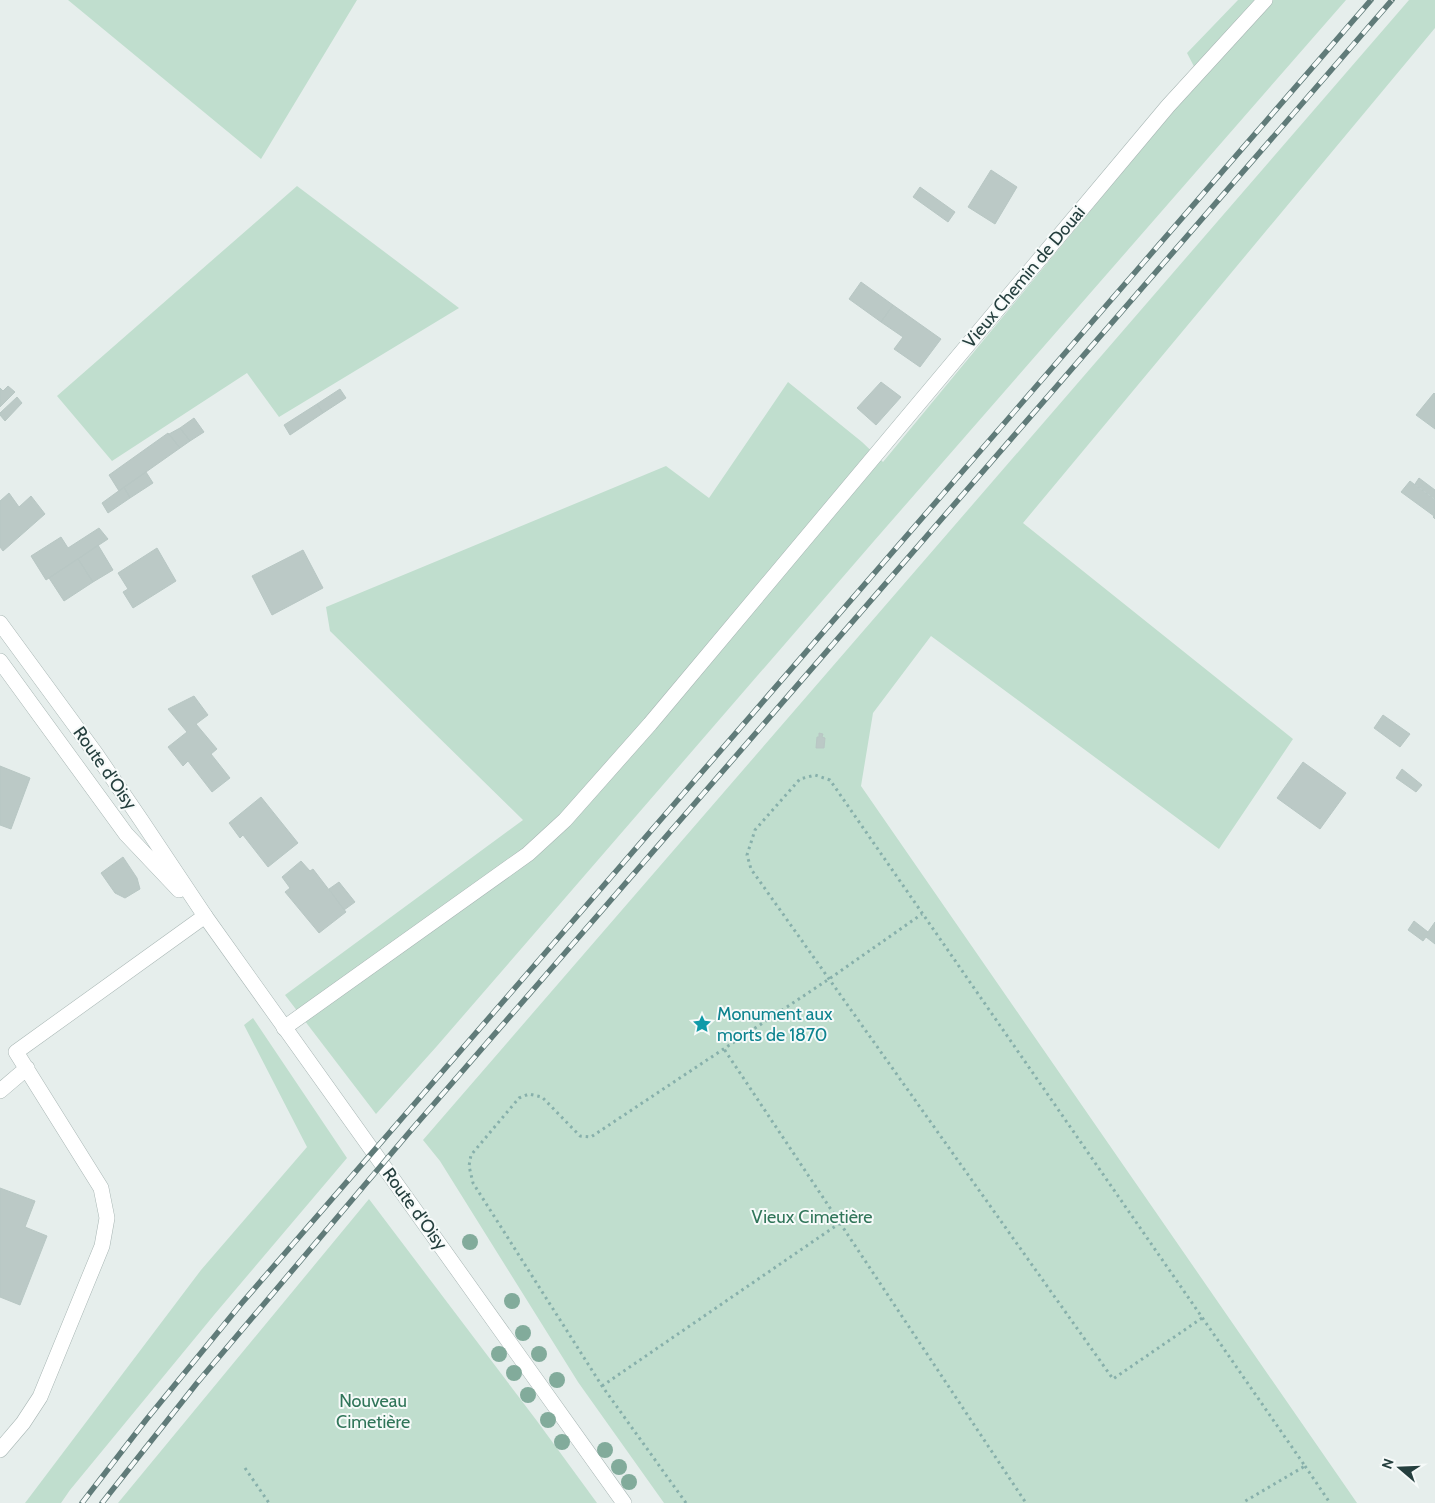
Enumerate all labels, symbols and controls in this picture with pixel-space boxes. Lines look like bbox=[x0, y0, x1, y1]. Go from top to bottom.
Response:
street label: Vieux Chemin de Douai bbox=[958, 202, 1090, 352]
street label: Route d'Oisy bbox=[68, 722, 142, 814]
place label: Monument aux morts de 1870 bbox=[717, 1003, 833, 1046]
place icon: Monument aux morts de 1870 bbox=[691, 1013, 713, 1035]
street label: Route d'Oisy bbox=[378, 1164, 452, 1254]
park label: Vieux Cimetière bbox=[751, 1206, 873, 1228]
park label: Nouveau Cimetière bbox=[336, 1390, 410, 1433]
north arrow bbox=[1375, 1443, 1425, 1493]
text: N bbox=[1378, 1456, 1398, 1471]

